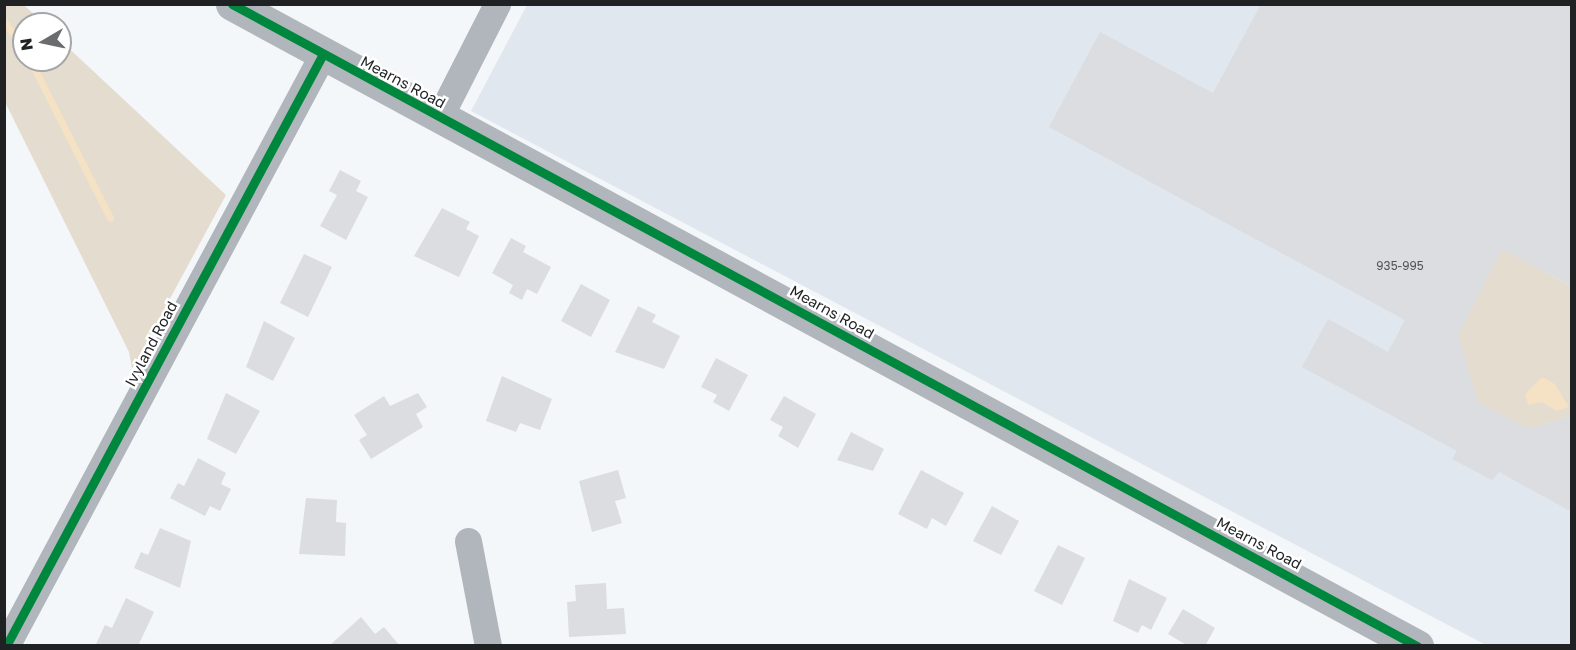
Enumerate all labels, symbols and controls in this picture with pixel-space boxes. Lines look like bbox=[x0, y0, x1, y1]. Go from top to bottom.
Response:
north arrow bbox=[12, 12, 72, 72]
text: N bbox=[15, 37, 37, 52]
street label: Mearns Road bbox=[357, 52, 449, 112]
house number: 935-995 bbox=[1376, 259, 1424, 273]
street label: Mearns Road bbox=[787, 281, 877, 343]
street label: Ivyland Road bbox=[121, 298, 181, 390]
street label: Mearns Road bbox=[1213, 513, 1305, 573]

